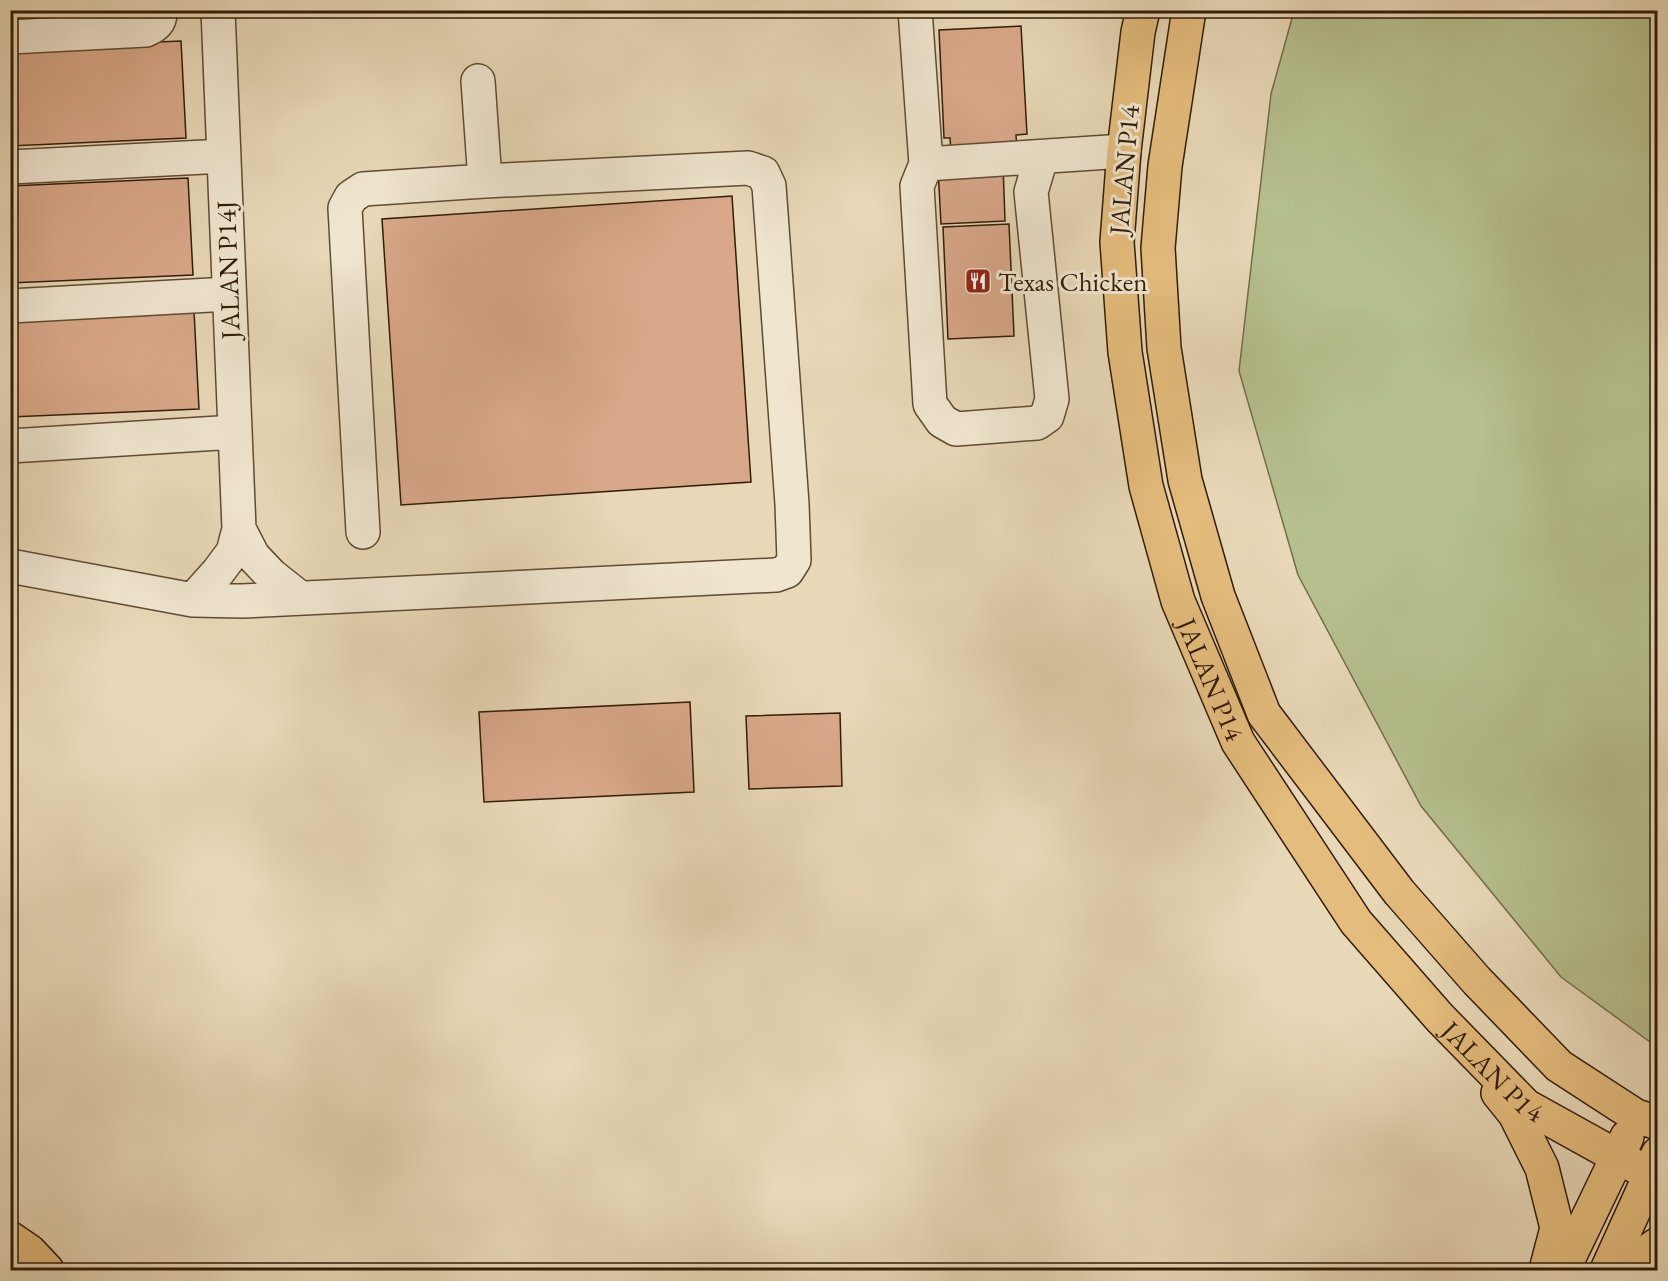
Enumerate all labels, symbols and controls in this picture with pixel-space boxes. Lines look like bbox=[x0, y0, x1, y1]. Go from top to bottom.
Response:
street label: JALAN P14 bbox=[1101, 103, 1147, 238]
street label: JALAN P14J bbox=[208, 200, 248, 342]
place label: Texas Chicken bbox=[998, 264, 1148, 299]
restaurant icon: Texas Chicken bbox=[963, 266, 993, 296]
street label: JALAN P14 bbox=[1169, 611, 1253, 747]
street label: JALAN P14 bbox=[1433, 1012, 1550, 1130]

